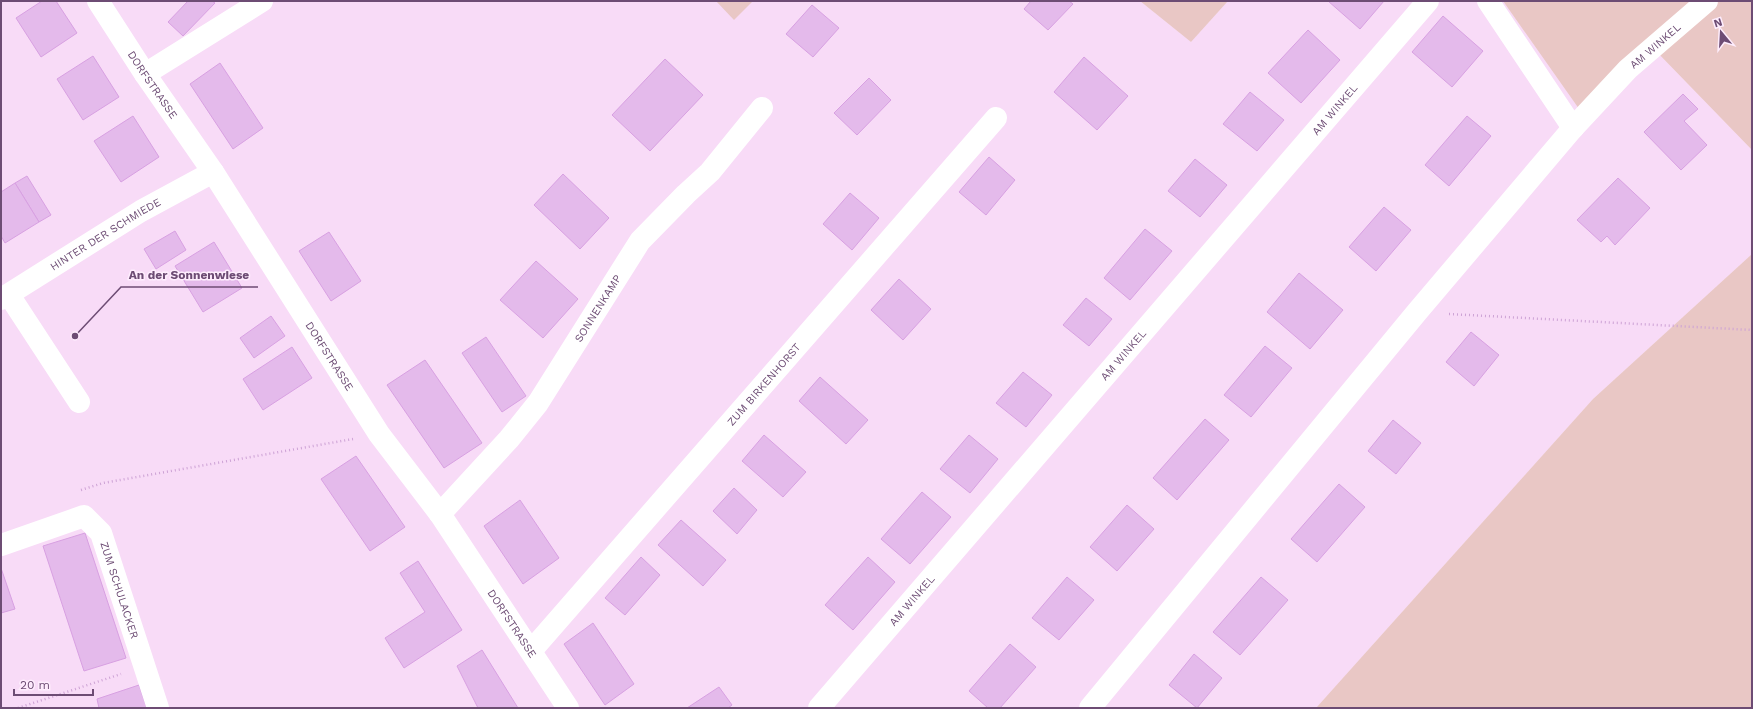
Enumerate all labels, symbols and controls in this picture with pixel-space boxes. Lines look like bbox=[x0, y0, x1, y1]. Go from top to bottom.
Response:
north arrow bbox=[1701, 12, 1741, 52]
text: N bbox=[1712, 16, 1724, 30]
street label: AM WINKEL bbox=[1627, 20, 1683, 71]
street label: DORFSTRASSE bbox=[125, 48, 180, 121]
street label: AM WINKEL bbox=[1309, 81, 1360, 138]
street label: HINTER DER SCHMIEDE bbox=[48, 195, 163, 273]
callout: An der Sonnenwiese bbox=[121, 263, 258, 287]
text: An der Sonnenwiese bbox=[129, 268, 249, 282]
street label: SONNENKAMP bbox=[572, 272, 624, 344]
street label: DORFSTRASSE bbox=[303, 319, 356, 393]
street label: AM WINKEL bbox=[1098, 327, 1149, 383]
street label: ZUM BIRKENHORST bbox=[724, 340, 803, 428]
street label: ZUM SCHULACKER bbox=[98, 540, 141, 640]
street label: AM WINKEL bbox=[886, 572, 937, 628]
street label: DORFSTRASSE bbox=[485, 587, 539, 660]
scale bar bbox=[14, 671, 93, 697]
text: 20 m bbox=[20, 678, 50, 692]

